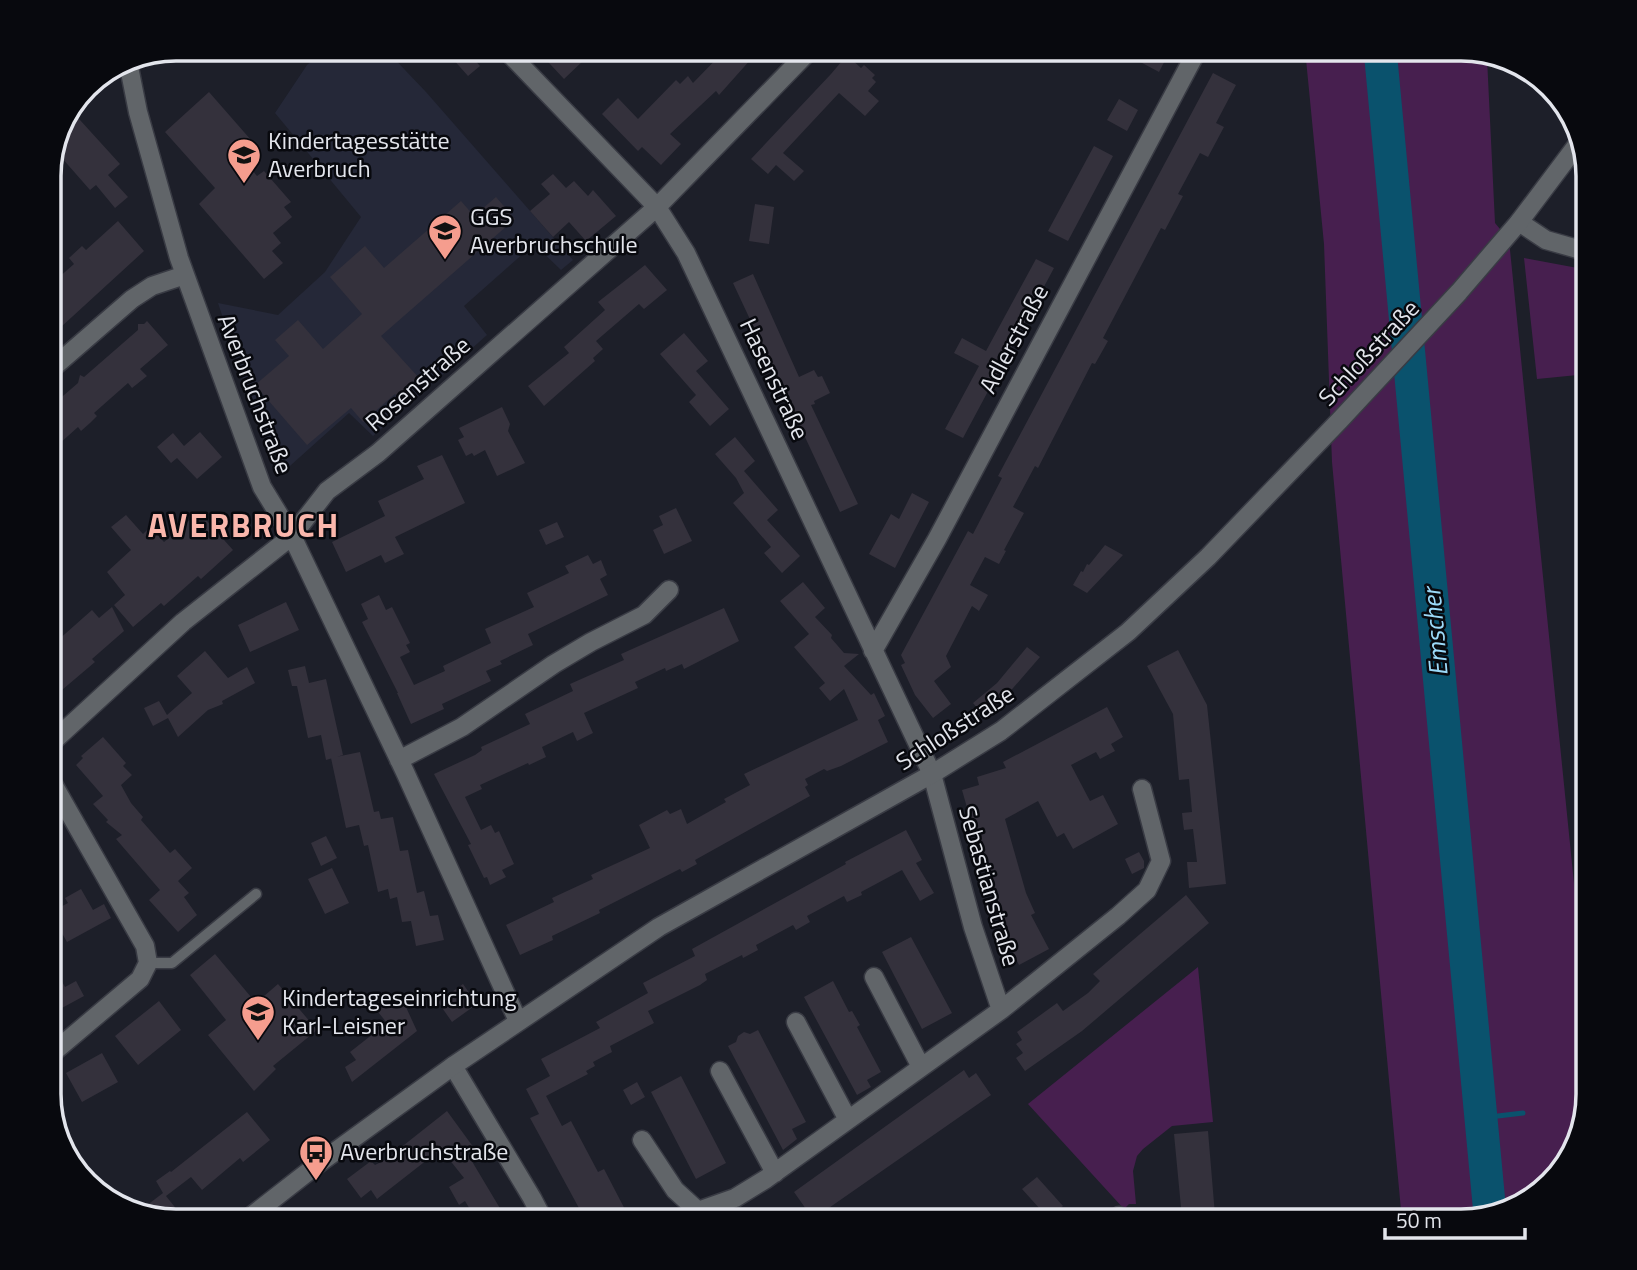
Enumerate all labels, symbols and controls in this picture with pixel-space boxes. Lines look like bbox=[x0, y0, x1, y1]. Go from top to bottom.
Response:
place label: Kindertagesstätte Averbruch bbox=[268, 122, 450, 186]
school or university icon: Kindertagesstätte Averbruch bbox=[225, 136, 263, 185]
place label: GGS Averbruchschule bbox=[470, 198, 638, 262]
school or university icon: GGS Averbruchschule bbox=[426, 212, 464, 261]
street label: Adlerstraße bbox=[969, 278, 1057, 399]
street label: Schloßstraße bbox=[1309, 291, 1427, 414]
street label: Averbruchstraße bbox=[209, 309, 303, 479]
street label: Hasenstraße bbox=[731, 312, 819, 445]
street label: Rosenstraße bbox=[357, 327, 478, 439]
district label: AVERBRUCH bbox=[148, 501, 340, 549]
water label: Emscher bbox=[1411, 584, 1458, 678]
street label: Schloßstraße bbox=[888, 676, 1021, 779]
street label: Sebastianstraße bbox=[950, 801, 1030, 970]
place label: Kindertageseinrichtung Karl-Leisner bbox=[282, 979, 516, 1043]
school or university icon: Kindertageseinrichtung Karl-Leisner bbox=[239, 993, 277, 1042]
bus stop icon: Averbruchstraße bbox=[297, 1133, 335, 1182]
place label: Averbruchstraße bbox=[340, 1133, 508, 1169]
scale bar bbox=[1385, 1196, 1525, 1240]
text: 50 m bbox=[1396, 1204, 1442, 1236]

